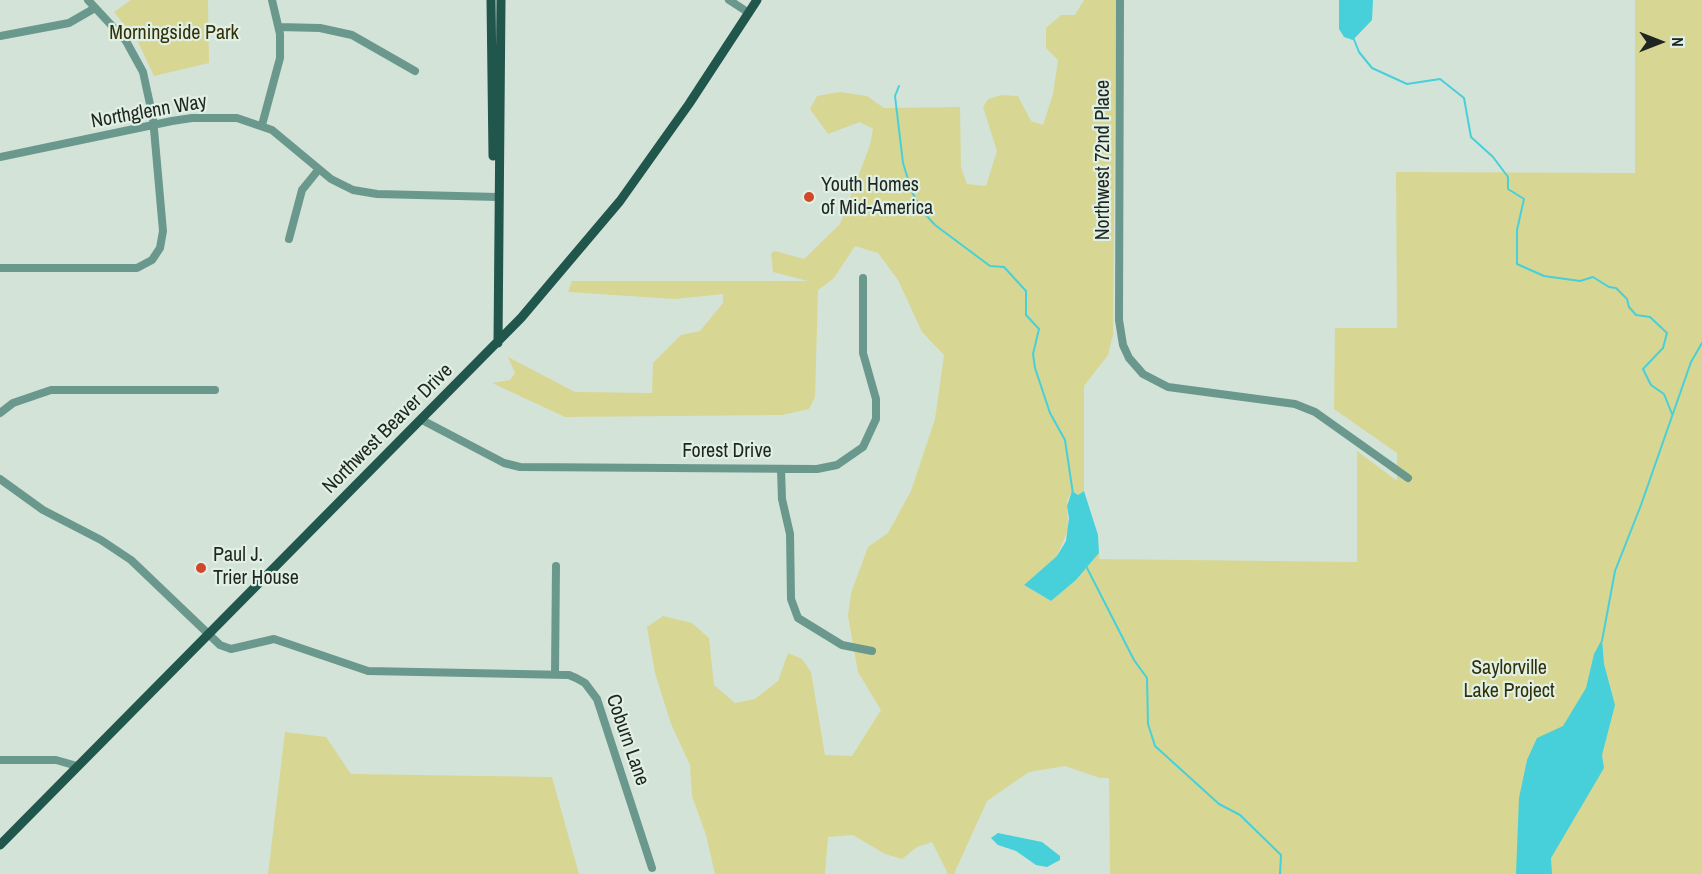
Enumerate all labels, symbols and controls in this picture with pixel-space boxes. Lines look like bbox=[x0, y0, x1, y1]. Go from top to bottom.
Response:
north arrow bbox=[1630, 12, 1690, 72]
park label: Morningside Park bbox=[109, 22, 239, 46]
text: N bbox=[1667, 37, 1689, 47]
street label: Northwest 72nd Place bbox=[1092, 80, 1116, 240]
street label: Northglenn Way bbox=[89, 90, 209, 134]
place label: Youth Homes of Mid-America bbox=[821, 174, 933, 221]
marker: Youth Homes of Mid-America bbox=[802, 190, 816, 204]
street label: Northwest Beaver Drive bbox=[318, 359, 458, 499]
street label: Forest Drive bbox=[682, 440, 772, 464]
place label: Paul J. Trier House bbox=[213, 544, 299, 591]
marker: Paul J. Trier House bbox=[194, 561, 208, 575]
park label: Saylorville Lake Project bbox=[1463, 657, 1555, 704]
street label: Coburn Lane bbox=[600, 691, 654, 789]

